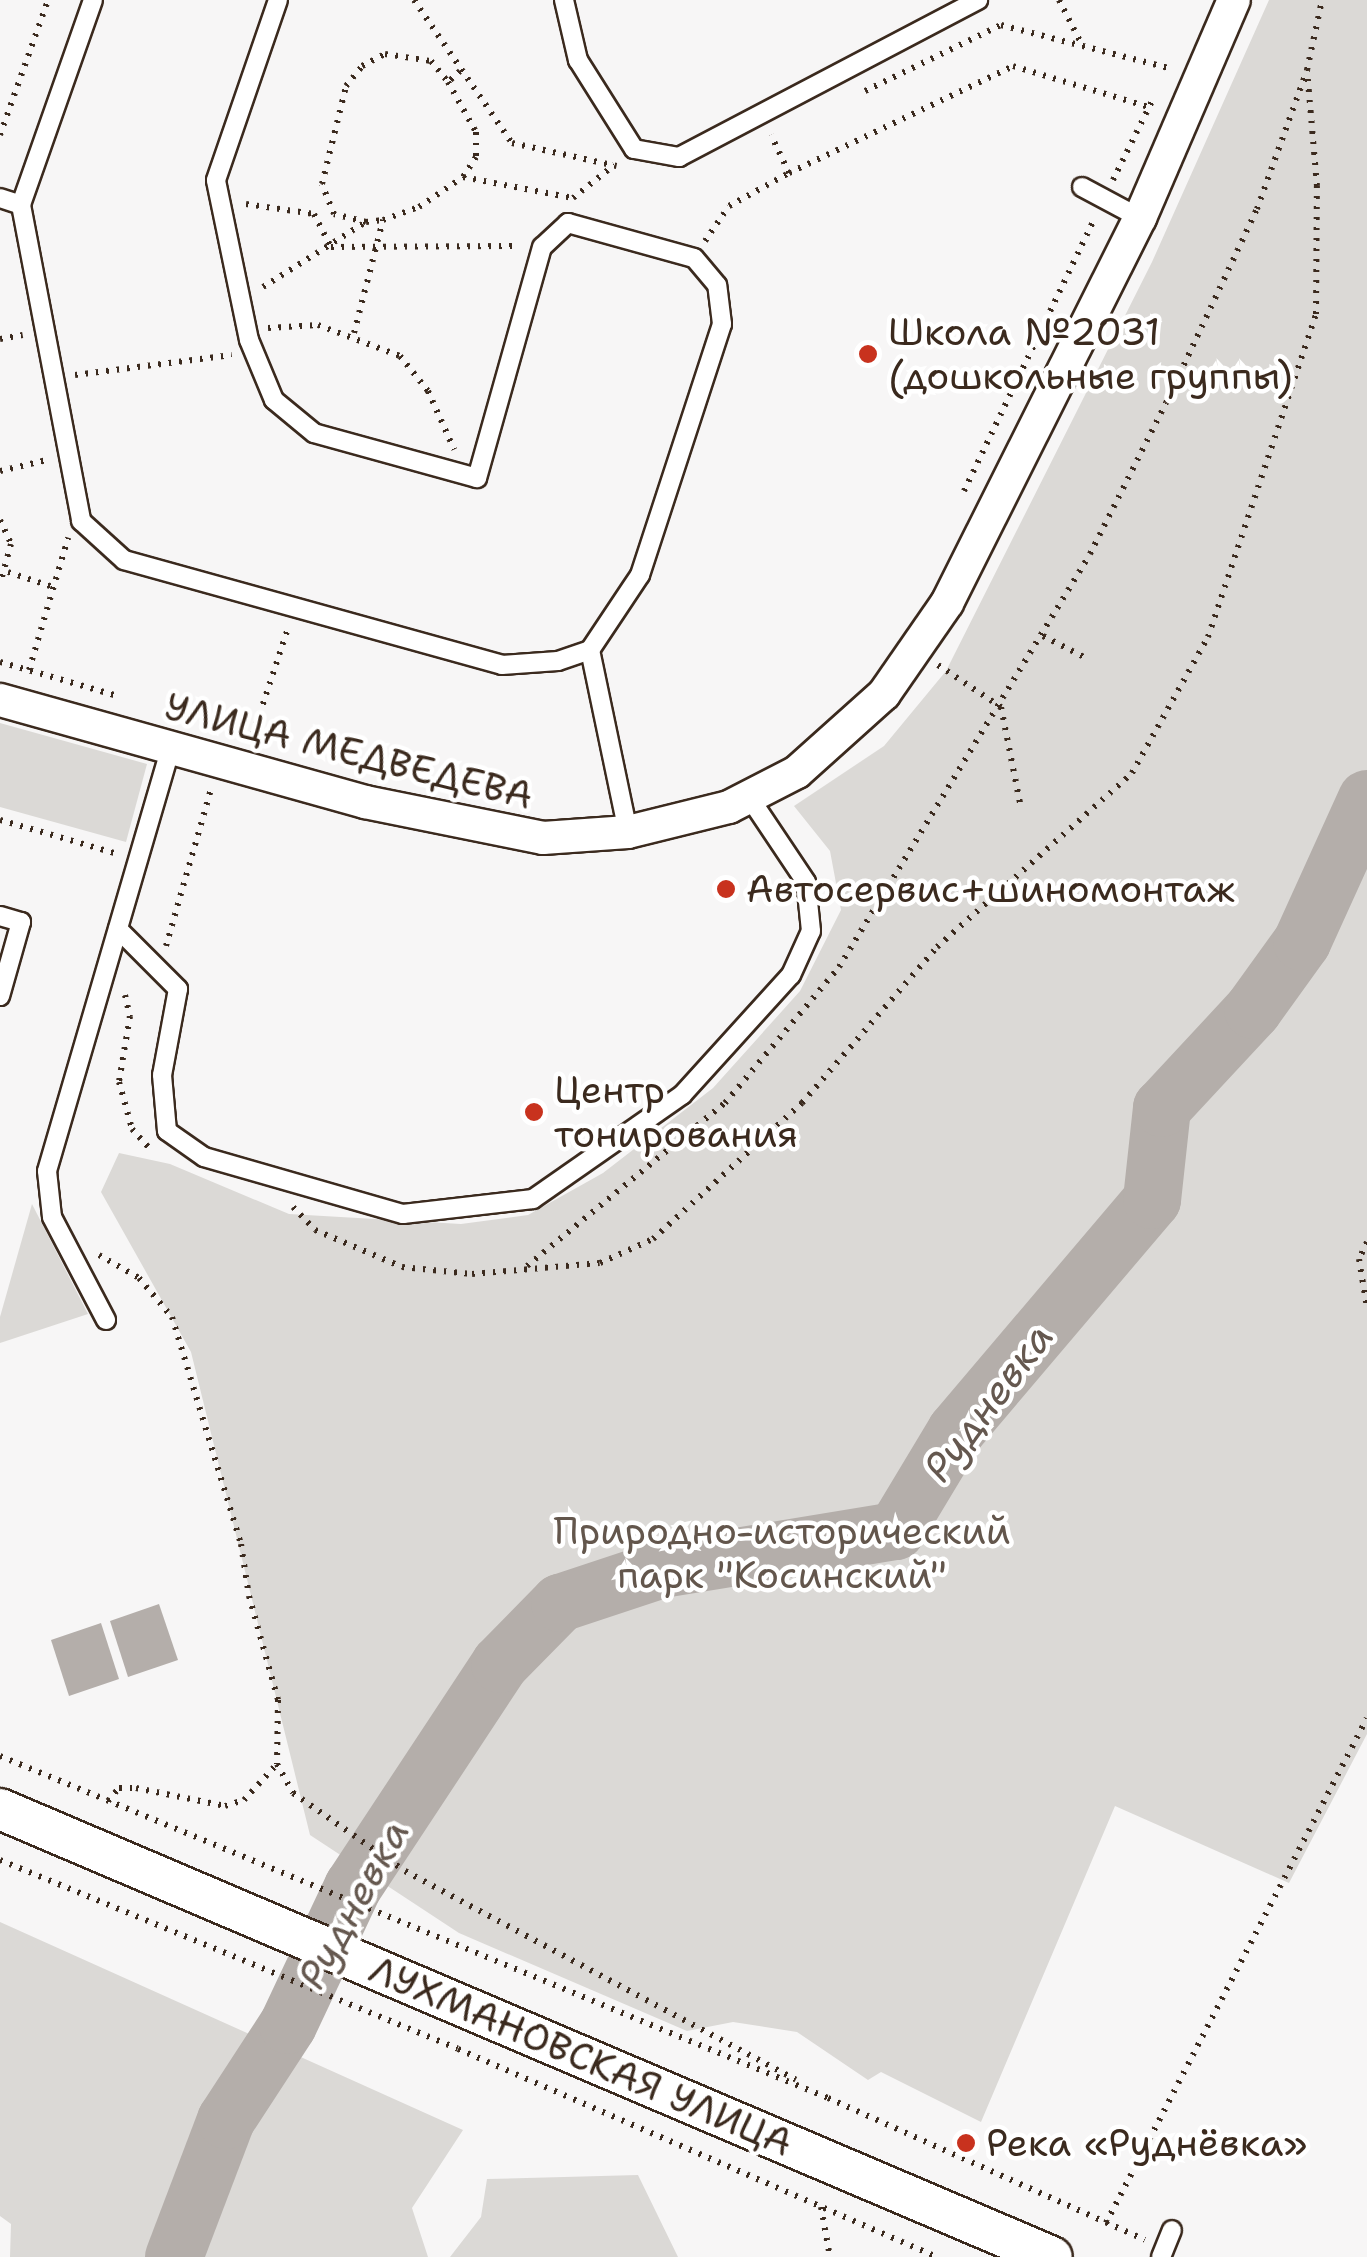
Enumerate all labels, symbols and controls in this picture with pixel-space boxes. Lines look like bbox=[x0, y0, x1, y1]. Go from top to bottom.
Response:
place label: Школа №2031 (дошкольные группы) bbox=[888, 309, 1293, 398]
marker: Школа №2031 (дошкольные группы) bbox=[857, 343, 879, 365]
street label: УЛИЦА МЕДВЕДЕВА bbox=[160, 683, 538, 819]
place label: Автосервис+шиномонтаж bbox=[746, 866, 1235, 912]
marker: Автосервис+шиномонтаж bbox=[715, 878, 737, 900]
place label: Центр тонирования bbox=[554, 1067, 798, 1156]
marker: Центр тонирования bbox=[523, 1101, 545, 1123]
water label: Рудневка bbox=[913, 1313, 1063, 1491]
park label: Природно-исторический парк "Косинский" bbox=[553, 1508, 1011, 1598]
water label: Рудневка bbox=[287, 1811, 419, 1997]
street label: ЛУХМАНОВСКАЯ УЛИЦА bbox=[363, 1946, 799, 2166]
place label: Река «Руднёвка» bbox=[986, 2120, 1307, 2166]
marker: Река «Руднёвка» bbox=[955, 2132, 977, 2154]

